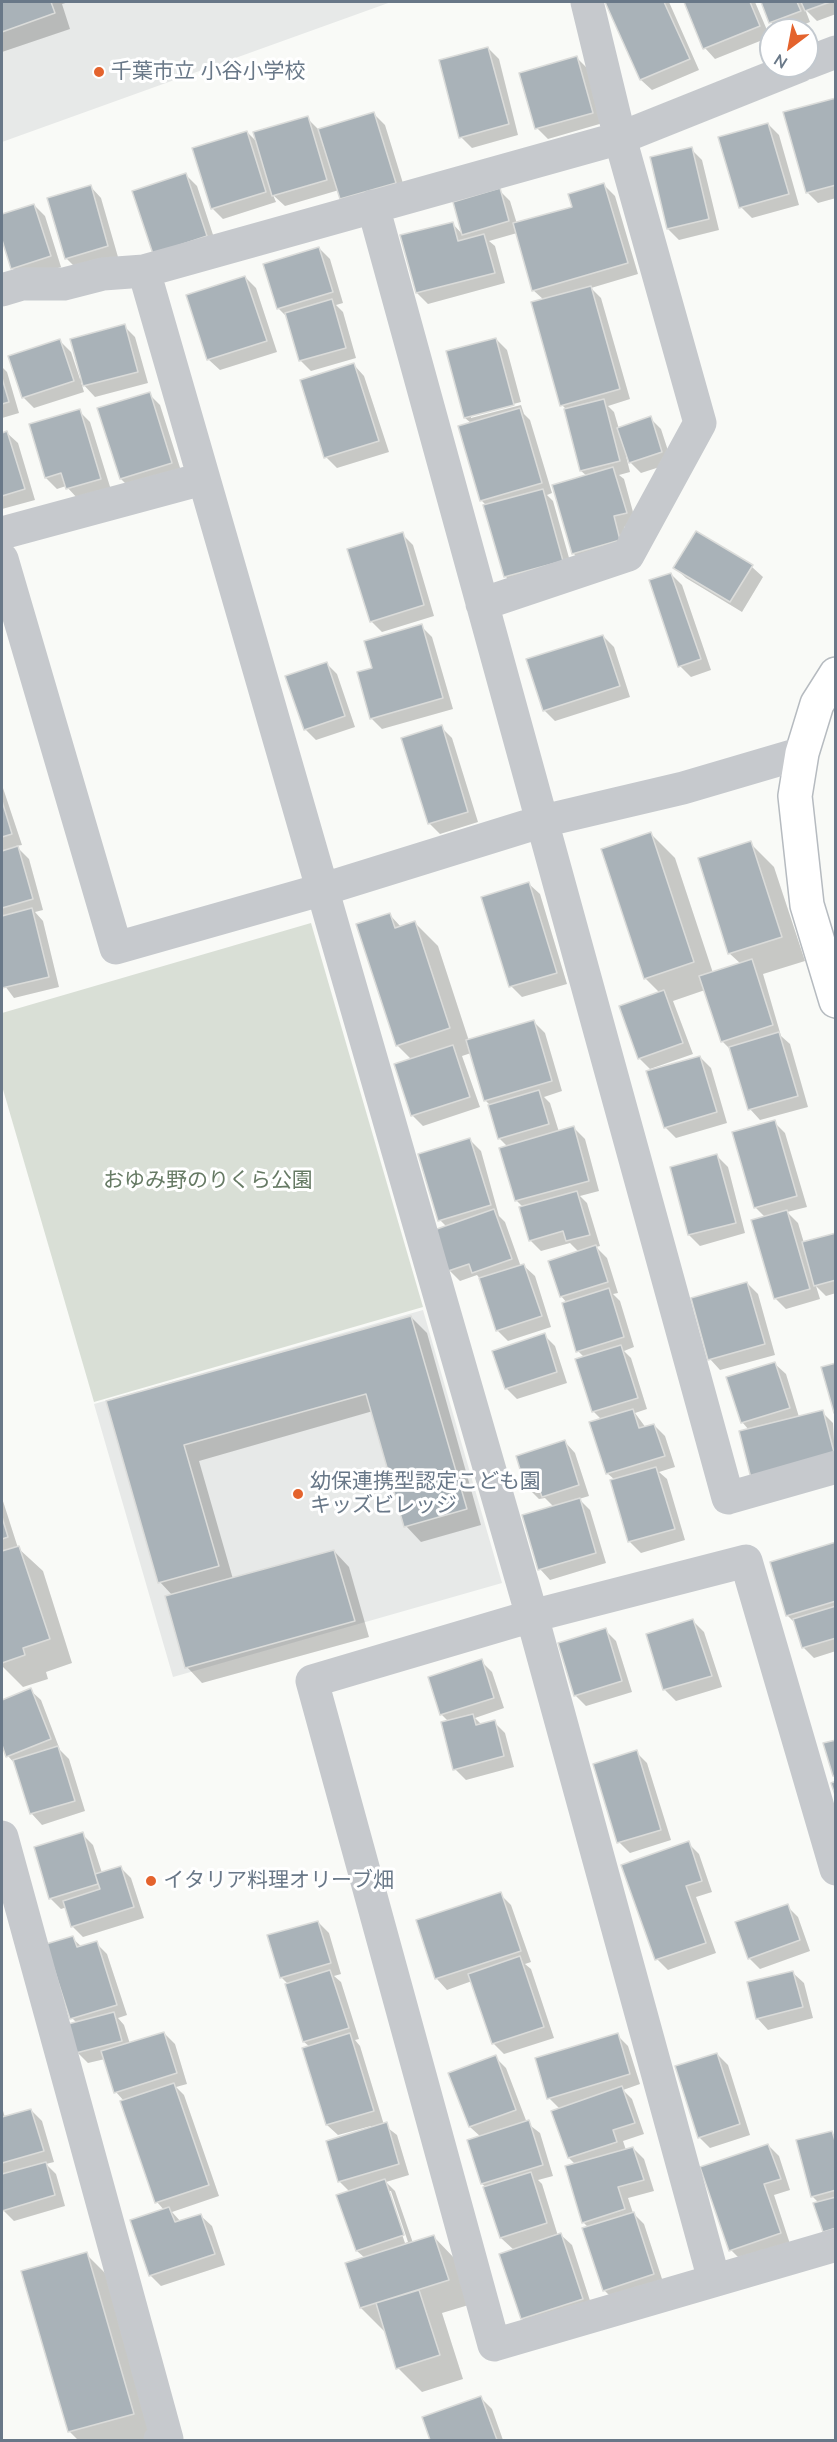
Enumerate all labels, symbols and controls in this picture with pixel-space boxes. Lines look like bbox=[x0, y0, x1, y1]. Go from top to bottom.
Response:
north arrow bbox=[759, 18, 819, 78]
text: N bbox=[770, 50, 791, 73]
place label: 千葉市立 小谷小学校 bbox=[111, 59, 305, 85]
marker: 千葉市立 小谷小学校 bbox=[92, 65, 106, 79]
park label: おゆみ野のりくら公園 bbox=[103, 1168, 313, 1194]
place label: 幼保連携型認定こども園 キッズビレッジ bbox=[310, 1469, 541, 1519]
marker: 幼保連携型認定こども園 キッズビレッジ bbox=[291, 1487, 305, 1501]
place label: イタリア料理オリーブ畑 bbox=[163, 1868, 394, 1894]
marker: イタリア料理オリーブ畑 bbox=[144, 1874, 158, 1888]

